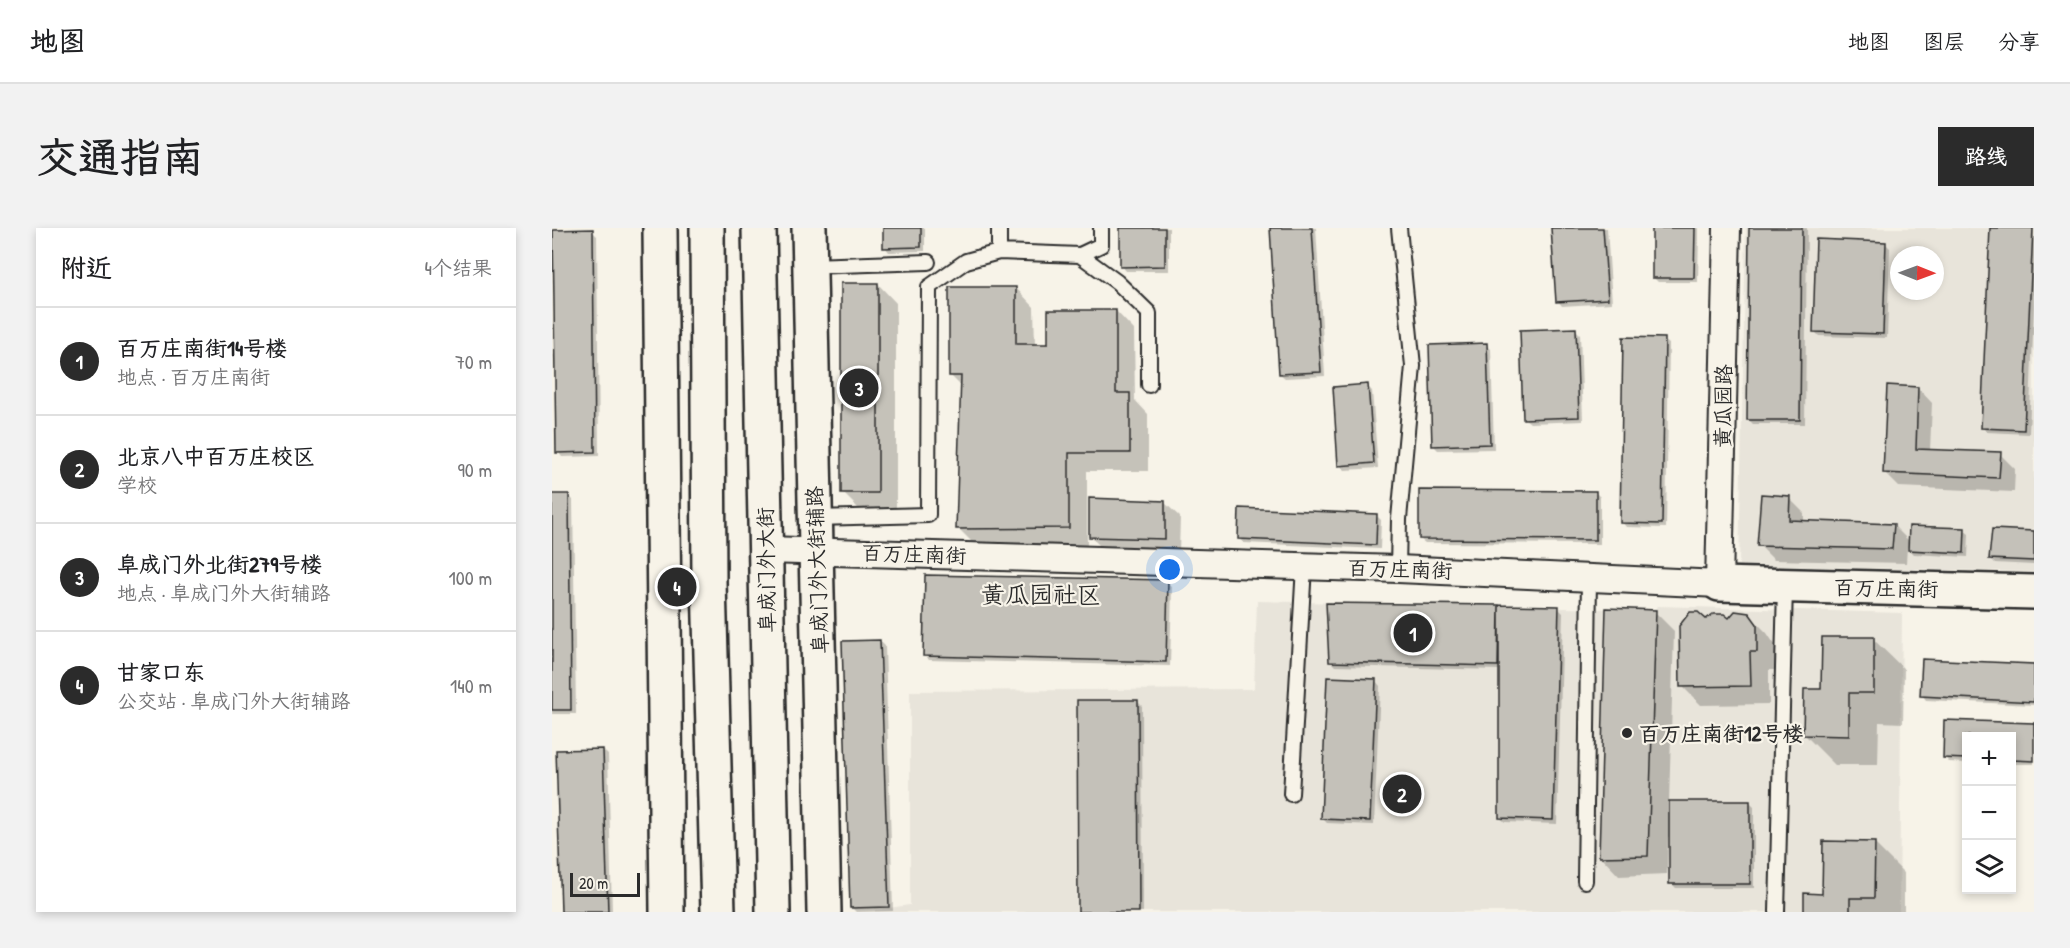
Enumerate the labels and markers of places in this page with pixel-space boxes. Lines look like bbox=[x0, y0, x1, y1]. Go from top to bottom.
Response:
pin: 3 bbox=[840, 366, 878, 410]
pin: 4 bbox=[658, 564, 696, 610]
pin: 1 bbox=[1394, 610, 1432, 656]
place label: 百万庄南街12号楼 bbox=[1639, 719, 1803, 748]
marker: 百万庄南街12号楼 bbox=[1620, 726, 1634, 740]
pin: 2 bbox=[1382, 772, 1422, 816]

